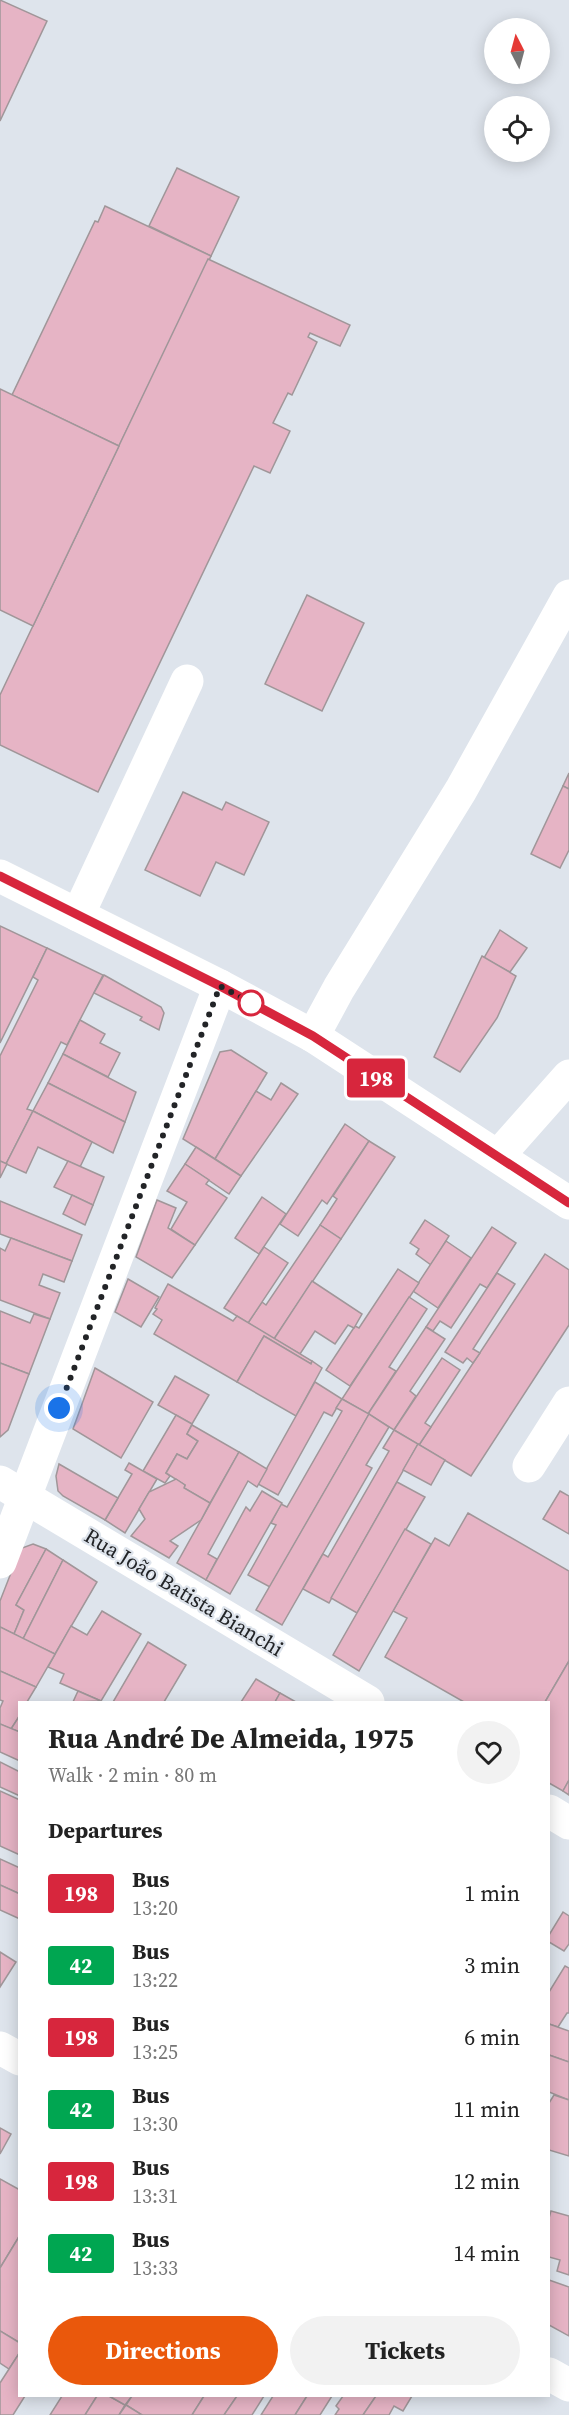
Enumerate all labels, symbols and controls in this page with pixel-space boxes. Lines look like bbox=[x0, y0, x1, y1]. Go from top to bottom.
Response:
north arrow bbox=[484, 18, 550, 84]
map controls bbox=[484, 18, 550, 162]
button: locate bbox=[484, 96, 550, 162]
unlabelled marker bbox=[238, 990, 264, 1016]
line badge: 198 bbox=[342, 1058, 410, 1098]
text: 198 bbox=[359, 1064, 393, 1093]
your location bbox=[44, 1393, 74, 1423]
street label: Rua João Batista Bianchi bbox=[79, 1521, 289, 1663]
text: Rua André De Almeida, 1975 bbox=[48, 1719, 414, 1757]
button: heart bbox=[457, 1721, 520, 1784]
text: Walk · 2 min · 80 m bbox=[48, 1761, 217, 1789]
text: Departures bbox=[48, 1815, 162, 1845]
text: Bus bbox=[132, 1864, 169, 1894]
text: 1 min bbox=[464, 1878, 520, 1908]
text: 198 bbox=[64, 1879, 98, 1908]
text: 13:20 bbox=[132, 1894, 178, 1922]
text: Bus bbox=[132, 1936, 169, 1966]
text: 3 min bbox=[464, 1950, 520, 1980]
text: 42 bbox=[70, 1951, 92, 1980]
text: 13:22 bbox=[132, 1966, 178, 1994]
text: Bus bbox=[132, 2008, 169, 2038]
text: 6 min bbox=[464, 2022, 520, 2052]
text: 198 bbox=[64, 2023, 98, 2052]
text: 13:25 bbox=[132, 2038, 178, 2066]
text: Bus bbox=[132, 2080, 169, 2110]
text: 11 min bbox=[453, 2094, 520, 2124]
text: 42 bbox=[70, 2095, 92, 2124]
text: 13:30 bbox=[132, 2110, 178, 2138]
text: Bus bbox=[132, 2152, 169, 2182]
text: 12 min bbox=[453, 2166, 520, 2196]
text: 198 bbox=[64, 2167, 98, 2196]
text: 13:31 bbox=[132, 2182, 178, 2210]
text: Bus bbox=[132, 2224, 169, 2254]
text: 14 min bbox=[453, 2238, 520, 2268]
text: 42 bbox=[70, 2239, 92, 2268]
text: 13:33 bbox=[132, 2254, 178, 2282]
button: Directions bbox=[48, 2316, 278, 2385]
button: Tickets bbox=[290, 2316, 520, 2385]

